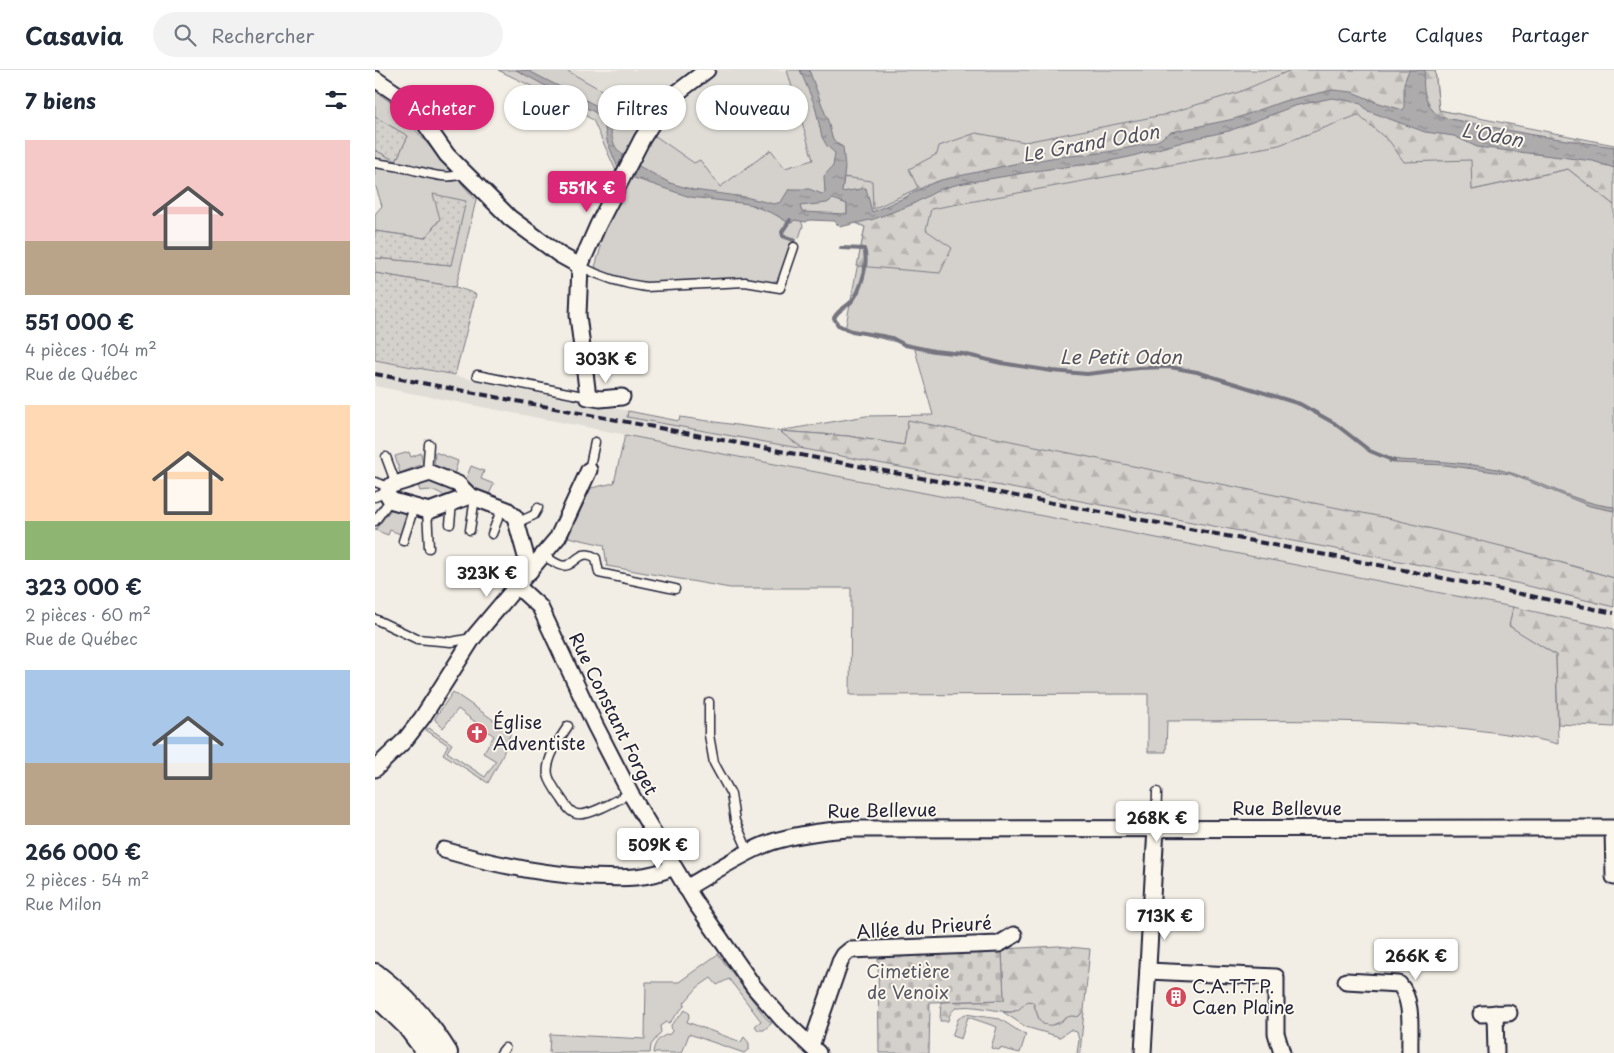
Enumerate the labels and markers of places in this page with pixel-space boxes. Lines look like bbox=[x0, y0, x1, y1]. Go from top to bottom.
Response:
pin: 551K € bbox=[546, 170, 628, 213]
pin: 303K € bbox=[565, 342, 647, 384]
pin: 323K € bbox=[446, 556, 528, 598]
place label: Église Adventiste bbox=[493, 708, 585, 756]
church icon: Église Adventiste bbox=[465, 721, 489, 745]
pin: 268K € bbox=[1116, 800, 1198, 843]
pin: 509K € bbox=[617, 828, 699, 870]
pin: 713K € bbox=[1124, 898, 1206, 941]
pin: 266K € bbox=[1375, 938, 1457, 981]
place label: C.A.T.T.P. Caen Plaine bbox=[1192, 972, 1295, 1020]
building icon: C.A.T.T.P. Caen Plaine bbox=[1164, 985, 1188, 1009]

